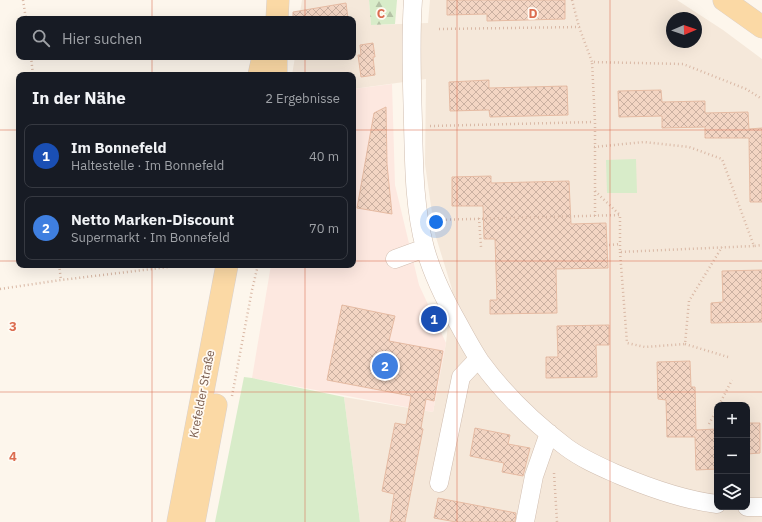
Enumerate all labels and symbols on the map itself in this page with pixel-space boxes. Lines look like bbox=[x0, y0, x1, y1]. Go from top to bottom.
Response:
text: C bbox=[377, 5, 386, 22]
text: D bbox=[528, 5, 538, 22]
north arrow bbox=[666, 12, 702, 48]
your location bbox=[426, 212, 446, 232]
pin: 1 bbox=[421, 304, 447, 334]
text: 3 bbox=[9, 318, 17, 335]
street label: Krefelder Straße bbox=[186, 348, 217, 439]
pin: 2 bbox=[372, 351, 398, 381]
text: 4 bbox=[9, 448, 17, 465]

